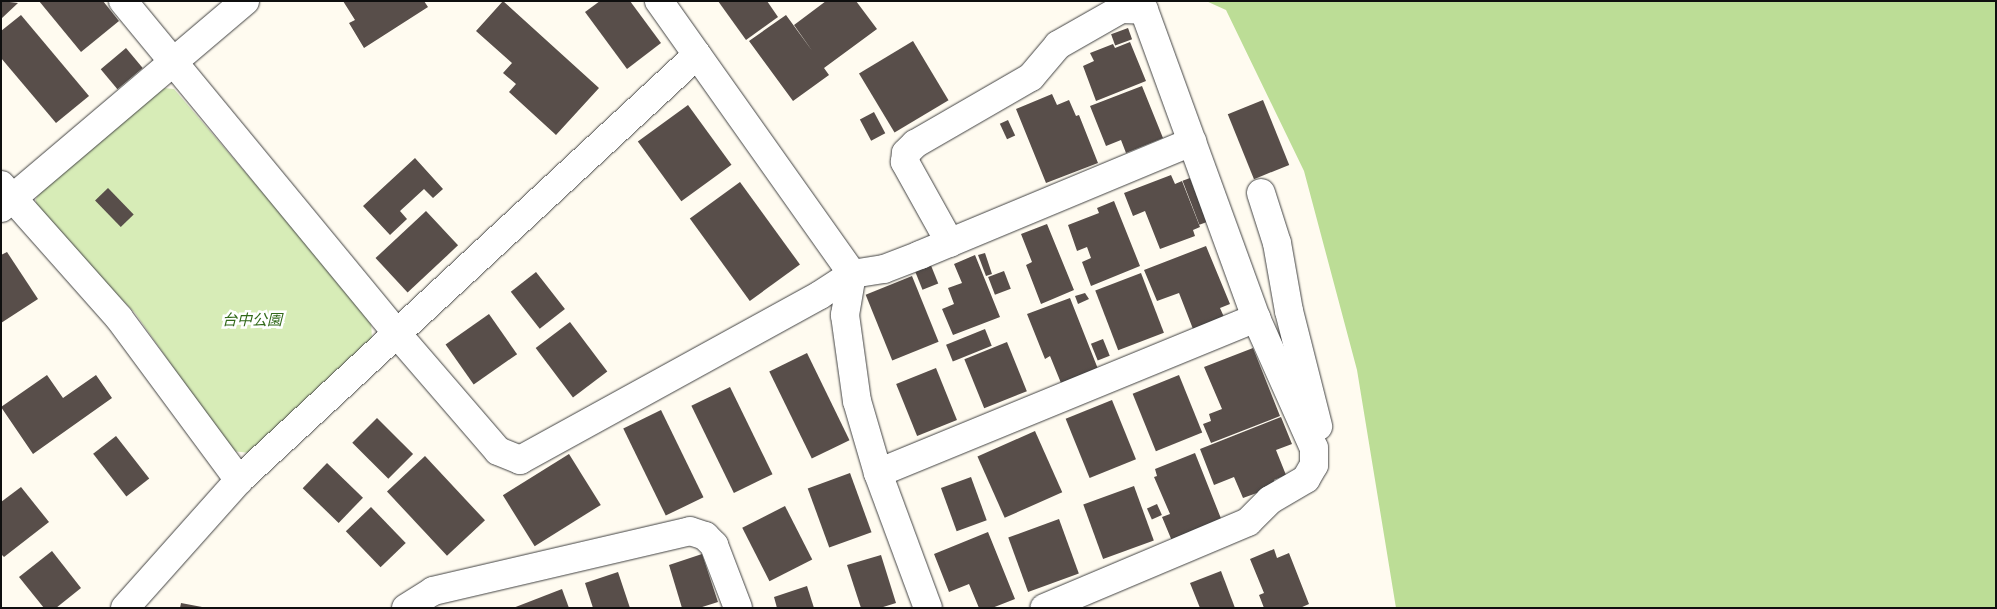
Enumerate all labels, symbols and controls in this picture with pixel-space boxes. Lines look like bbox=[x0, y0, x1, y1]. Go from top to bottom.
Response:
park label: 台中公園 bbox=[222, 312, 282, 330]

